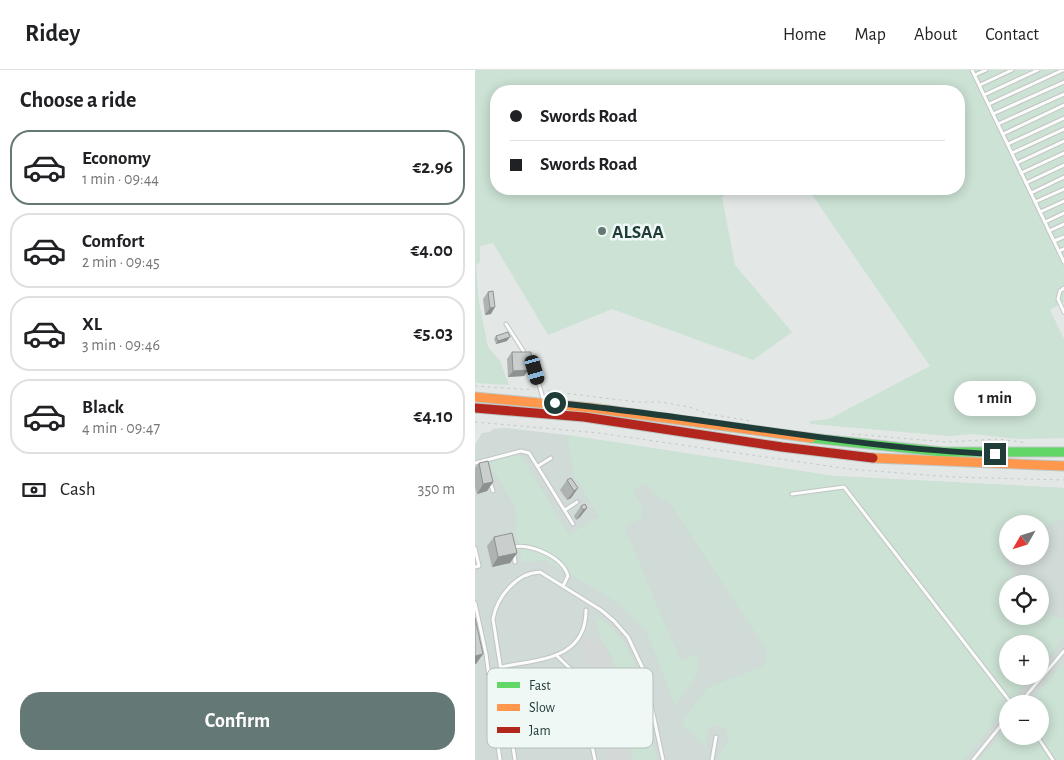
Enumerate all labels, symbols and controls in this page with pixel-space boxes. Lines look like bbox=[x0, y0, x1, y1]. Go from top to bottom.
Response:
text: Ridey bbox=[25, 22, 80, 46]
text: Home bbox=[783, 26, 826, 44]
text: Map bbox=[854, 26, 886, 44]
text: About bbox=[914, 26, 957, 44]
text: Contact bbox=[985, 26, 1039, 44]
text: Choose a ride bbox=[20, 89, 136, 111]
text: Swords Road bbox=[540, 107, 637, 126]
icon: car bbox=[22, 145, 67, 190]
text: Economy bbox=[82, 149, 151, 168]
text: Swords Road bbox=[540, 155, 637, 174]
text: €2.96 bbox=[412, 158, 453, 177]
text: 1 min · 09:44 bbox=[82, 171, 159, 187]
place label: ALSAA bbox=[612, 223, 664, 242]
marker: ALSAA bbox=[596, 225, 608, 237]
icon: car bbox=[22, 228, 67, 273]
text: Comfort bbox=[82, 232, 144, 251]
text: €4.00 bbox=[410, 241, 453, 260]
text: 2 min · 09:45 bbox=[82, 254, 160, 270]
icon: car bbox=[22, 311, 67, 356]
text: XL bbox=[82, 315, 102, 334]
text: €5.03 bbox=[413, 324, 453, 343]
text: 3 min · 09:46 bbox=[82, 337, 160, 353]
car bbox=[523, 354, 546, 386]
callout: 1 min bbox=[954, 382, 1036, 416]
text: 1 min bbox=[978, 390, 1012, 406]
route start bbox=[544, 392, 566, 414]
icon: car bbox=[22, 394, 67, 439]
text: Black bbox=[82, 398, 124, 417]
text: €4.10 bbox=[413, 407, 453, 426]
text: 4 min · 09:47 bbox=[82, 420, 160, 436]
route end bbox=[984, 443, 1006, 465]
icon: cash bbox=[20, 476, 48, 504]
text: Cash bbox=[60, 480, 96, 499]
text: 350 m bbox=[418, 481, 455, 497]
north arrow bbox=[999, 515, 1049, 565]
map controls bbox=[999, 515, 1049, 745]
button: locate bbox=[999, 575, 1049, 625]
button: + bbox=[999, 635, 1049, 685]
legend bbox=[487, 668, 653, 748]
text: Fast bbox=[529, 679, 551, 693]
button: Confirm bbox=[20, 692, 455, 750]
button: − bbox=[999, 695, 1049, 745]
text: Slow bbox=[529, 701, 556, 715]
text: Jam bbox=[529, 724, 551, 738]

